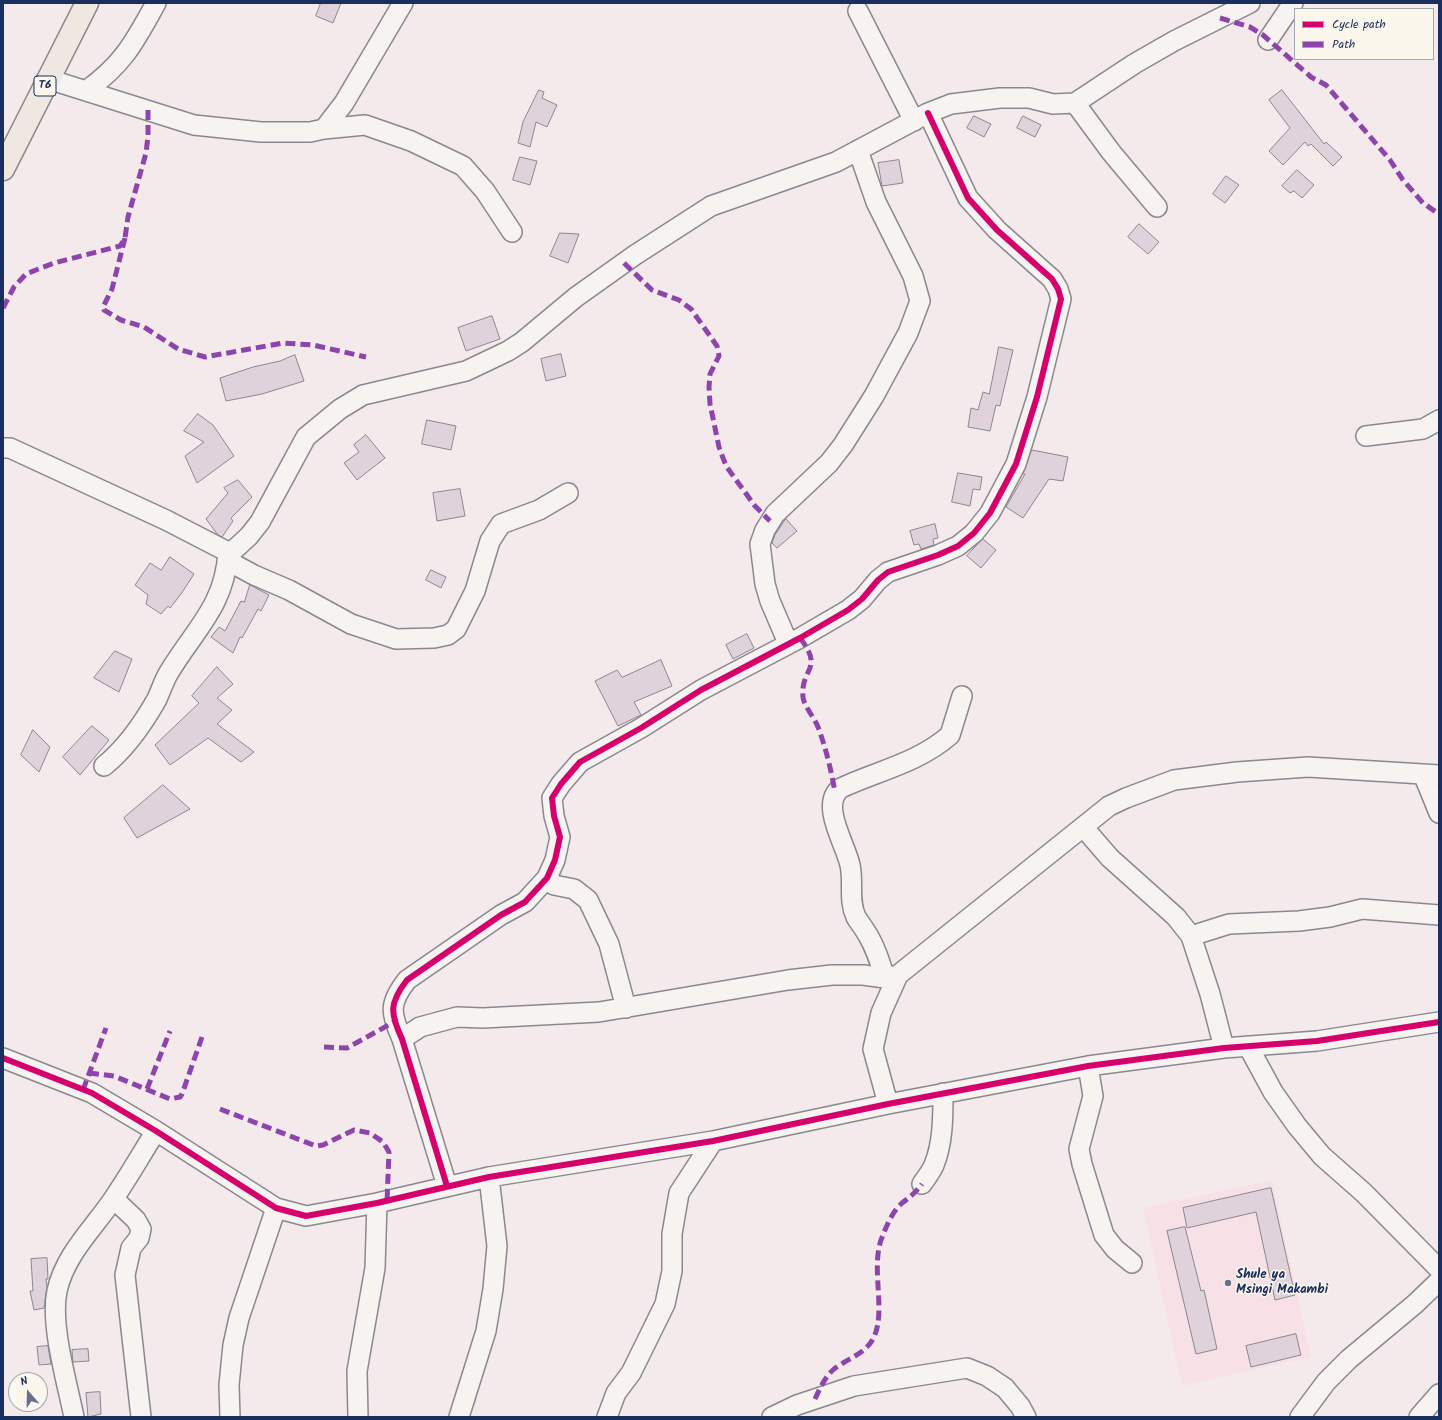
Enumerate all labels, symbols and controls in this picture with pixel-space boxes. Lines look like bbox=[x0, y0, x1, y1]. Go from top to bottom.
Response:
legend bbox=[1294, 8, 1434, 60]
text: Cycle path bbox=[1332, 15, 1386, 34]
text: Path bbox=[1332, 35, 1355, 54]
road number: T6 bbox=[34, 76, 56, 96]
place label: Shule ya Msingi Makambi bbox=[1236, 1268, 1328, 1299]
marker: Shule ya Msingi Makambi bbox=[1223, 1278, 1233, 1288]
north arrow bbox=[8, 1372, 48, 1412]
text: N bbox=[18, 1372, 31, 1391]

